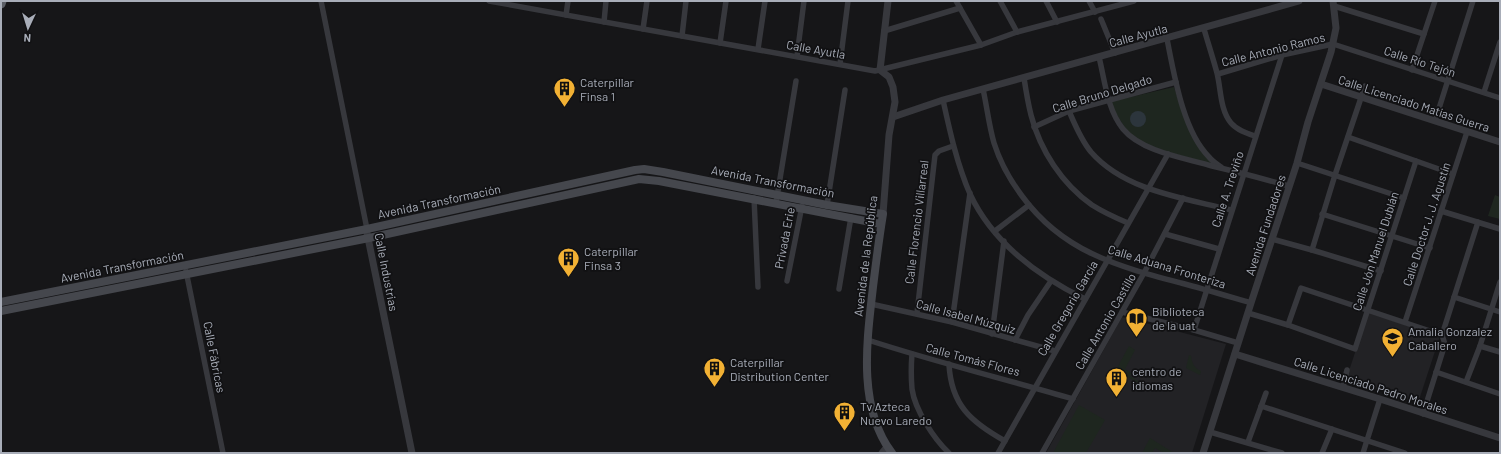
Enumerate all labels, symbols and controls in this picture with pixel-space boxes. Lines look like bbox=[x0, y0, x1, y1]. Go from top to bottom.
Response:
north arrow bbox=[8, 8, 48, 48]
street label: Calle Ayutla bbox=[1107, 20, 1169, 50]
street label: Calle Antonio Ramos bbox=[1220, 29, 1326, 69]
text: N bbox=[23, 32, 31, 45]
street label: Calle Ayutla bbox=[785, 37, 847, 61]
street label: Calle Río Tejón bbox=[1382, 43, 1458, 79]
street label: Calle Bruno Delgado bbox=[1050, 71, 1154, 115]
street label: Calle Licenciado Matías Guerra bbox=[1337, 72, 1491, 134]
place label: Caterpillar Finsa 1 bbox=[580, 75, 635, 103]
building icon: Caterpillar Finsa 1 bbox=[552, 76, 578, 109]
street label: Calle A. Treviño bbox=[1208, 149, 1246, 229]
street label: Calle Florencio Villarreal bbox=[901, 159, 931, 285]
street label: Calle Doctor J. J. Agustín bbox=[1399, 160, 1453, 288]
street label: Avenida Transformación bbox=[710, 162, 836, 200]
street label: Avenida Fundadores bbox=[1242, 173, 1288, 277]
street label: Avenida Transformación bbox=[376, 181, 502, 221]
street label: Calle Jón Manuel Dublán bbox=[1349, 190, 1401, 312]
street label: Avenida de la República bbox=[851, 195, 879, 317]
street label: Privada Erie bbox=[771, 206, 797, 270]
street label: Calle Industrias bbox=[373, 232, 402, 313]
street label: Calle Aduana Fronteriza bbox=[1106, 241, 1228, 291]
place label: Caterpillar Finsa 3 bbox=[584, 244, 639, 272]
building icon: Caterpillar Finsa 3 bbox=[555, 245, 581, 278]
street label: Avenida Transformación bbox=[59, 247, 185, 285]
street label: Calle Gregorio García bbox=[1034, 258, 1100, 358]
street label: Calle Antonio Castillo bbox=[1072, 270, 1138, 372]
street label: Calle Isabel Múzquiz bbox=[915, 296, 1017, 336]
place label: Biblioteca de la uat bbox=[1152, 304, 1204, 332]
library icon: Biblioteca de la uat bbox=[1124, 305, 1150, 338]
street label: Calle Fábricas bbox=[201, 320, 229, 394]
place label: Amalia Gonzalez Caballero bbox=[1408, 324, 1492, 352]
school or university icon: Amalia Gonzalez Caballero bbox=[1380, 325, 1406, 358]
street label: Calle Tomás Flores bbox=[924, 340, 1022, 378]
street label: Calle Licenciado Pedro Morales bbox=[1292, 353, 1450, 417]
place label: Caterpillar Distribution Center bbox=[730, 355, 830, 383]
building icon: Caterpillar Distribution Center bbox=[702, 356, 728, 389]
place label: centro de idiomas bbox=[1132, 364, 1182, 392]
building icon: centro de idiomas bbox=[1104, 365, 1130, 398]
place label: Tv Azteca Nuevo Laredo bbox=[860, 399, 932, 427]
building icon: Tv Azteca Nuevo Laredo bbox=[832, 400, 858, 433]

